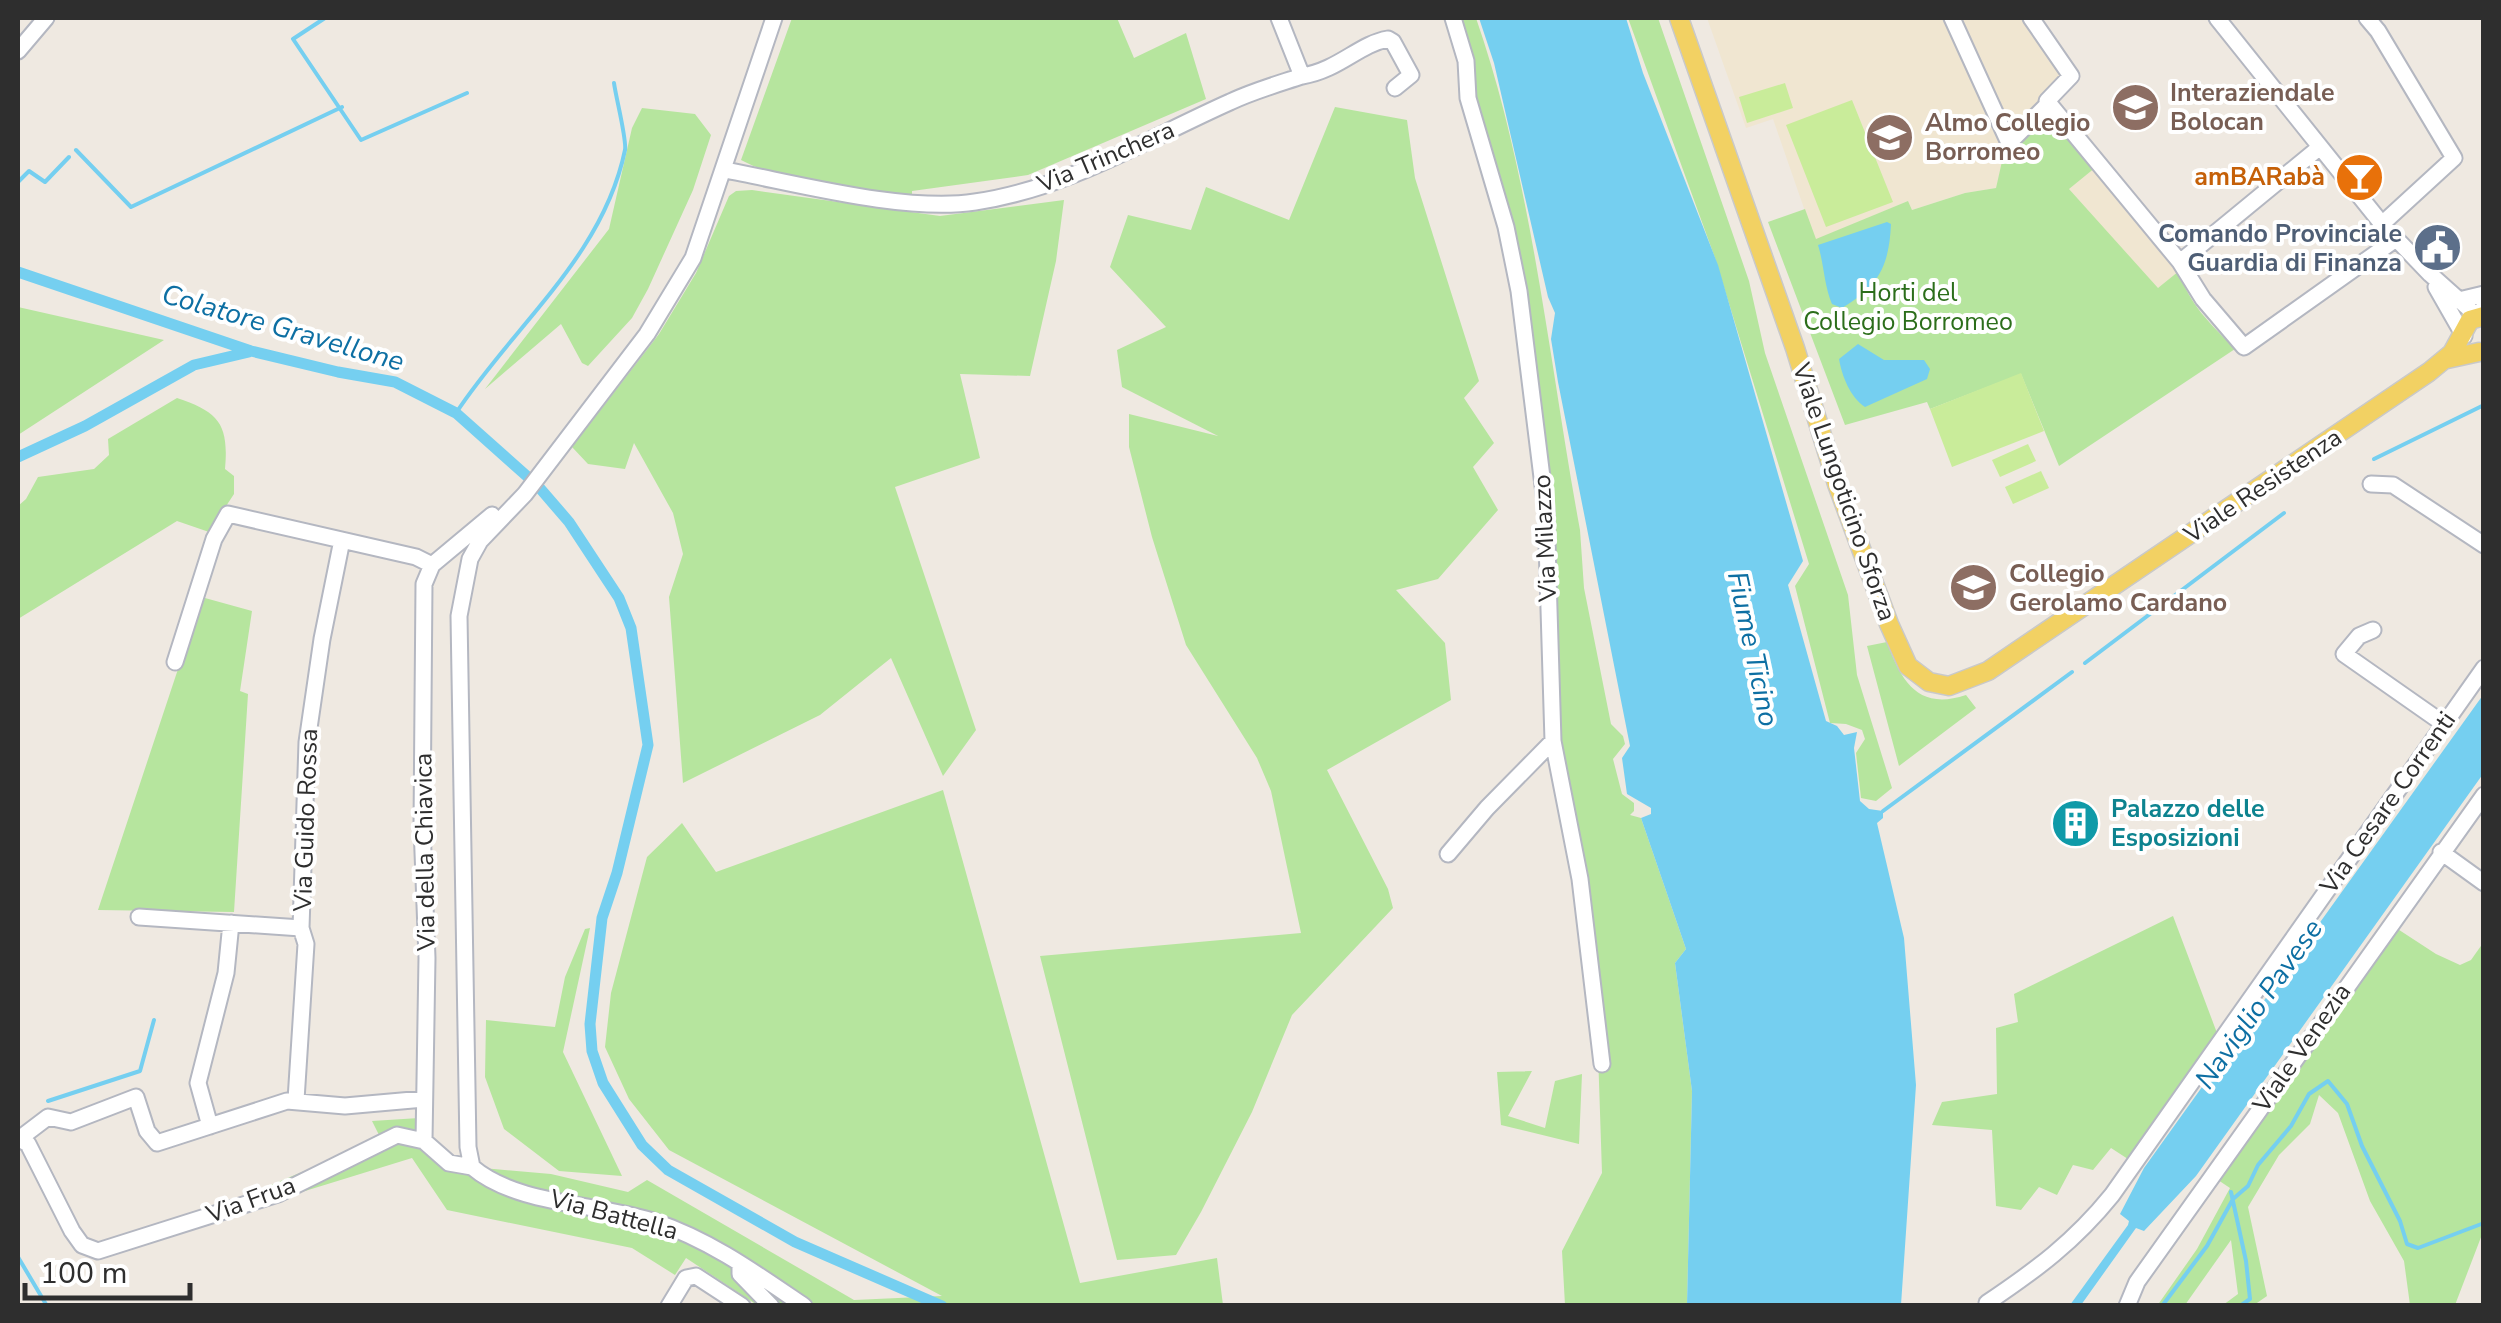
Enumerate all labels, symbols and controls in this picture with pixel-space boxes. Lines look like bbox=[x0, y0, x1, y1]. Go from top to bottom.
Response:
place label: Interaziendale Bolocan bbox=[2170, 76, 2335, 139]
school or university icon: Interaziendale Bolocan bbox=[2109, 81, 2161, 133]
place label: Almo Collegio Borromeo bbox=[1925, 106, 2090, 169]
school or university icon: Almo Collegio Borromeo bbox=[1864, 111, 1916, 163]
street label: Via Trinchera bbox=[1031, 113, 1180, 202]
bar icon: amBARabà bbox=[2334, 151, 2386, 203]
place label: amBARabà bbox=[2194, 160, 2325, 194]
place label: Comando Provinciale Guardia di Finanza bbox=[2158, 217, 2402, 280]
public building icon: Comando Provinciale Guardia di Finanza bbox=[2411, 222, 2463, 274]
water label: Colatore Gravellone bbox=[157, 275, 409, 381]
park label: Horti del Collegio Borromeo bbox=[1803, 276, 2013, 339]
street label: Viale Lungoticino Sforza bbox=[1784, 358, 1904, 625]
street label: Viale Resistenza bbox=[2177, 421, 2349, 552]
street label: Via Milazzo bbox=[1525, 474, 1565, 603]
place label: Collegio Gerolamo Cardano bbox=[2009, 557, 2227, 620]
school or university icon: Collegio Gerolamo Cardano bbox=[1948, 562, 2000, 614]
water label: Fiume Ticino bbox=[1718, 568, 1788, 730]
street label: Via Cesare Correnti bbox=[2312, 705, 2464, 902]
street label: Via Guido Rossa bbox=[286, 728, 326, 913]
street label: Via della Chiavica bbox=[406, 753, 444, 952]
place label: Palazzo delle Esposizioni bbox=[2111, 792, 2265, 855]
building icon: Palazzo delle Esposizioni bbox=[2050, 797, 2102, 849]
water label: Naviglio Pavese bbox=[2186, 911, 2332, 1097]
street label: Viale Venezia bbox=[2244, 977, 2359, 1120]
street label: Via Frua bbox=[201, 1168, 300, 1232]
street label: Via Battella bbox=[545, 1181, 682, 1248]
scale bar bbox=[25, 1238, 190, 1300]
text: 100 m bbox=[40, 1253, 127, 1294]

